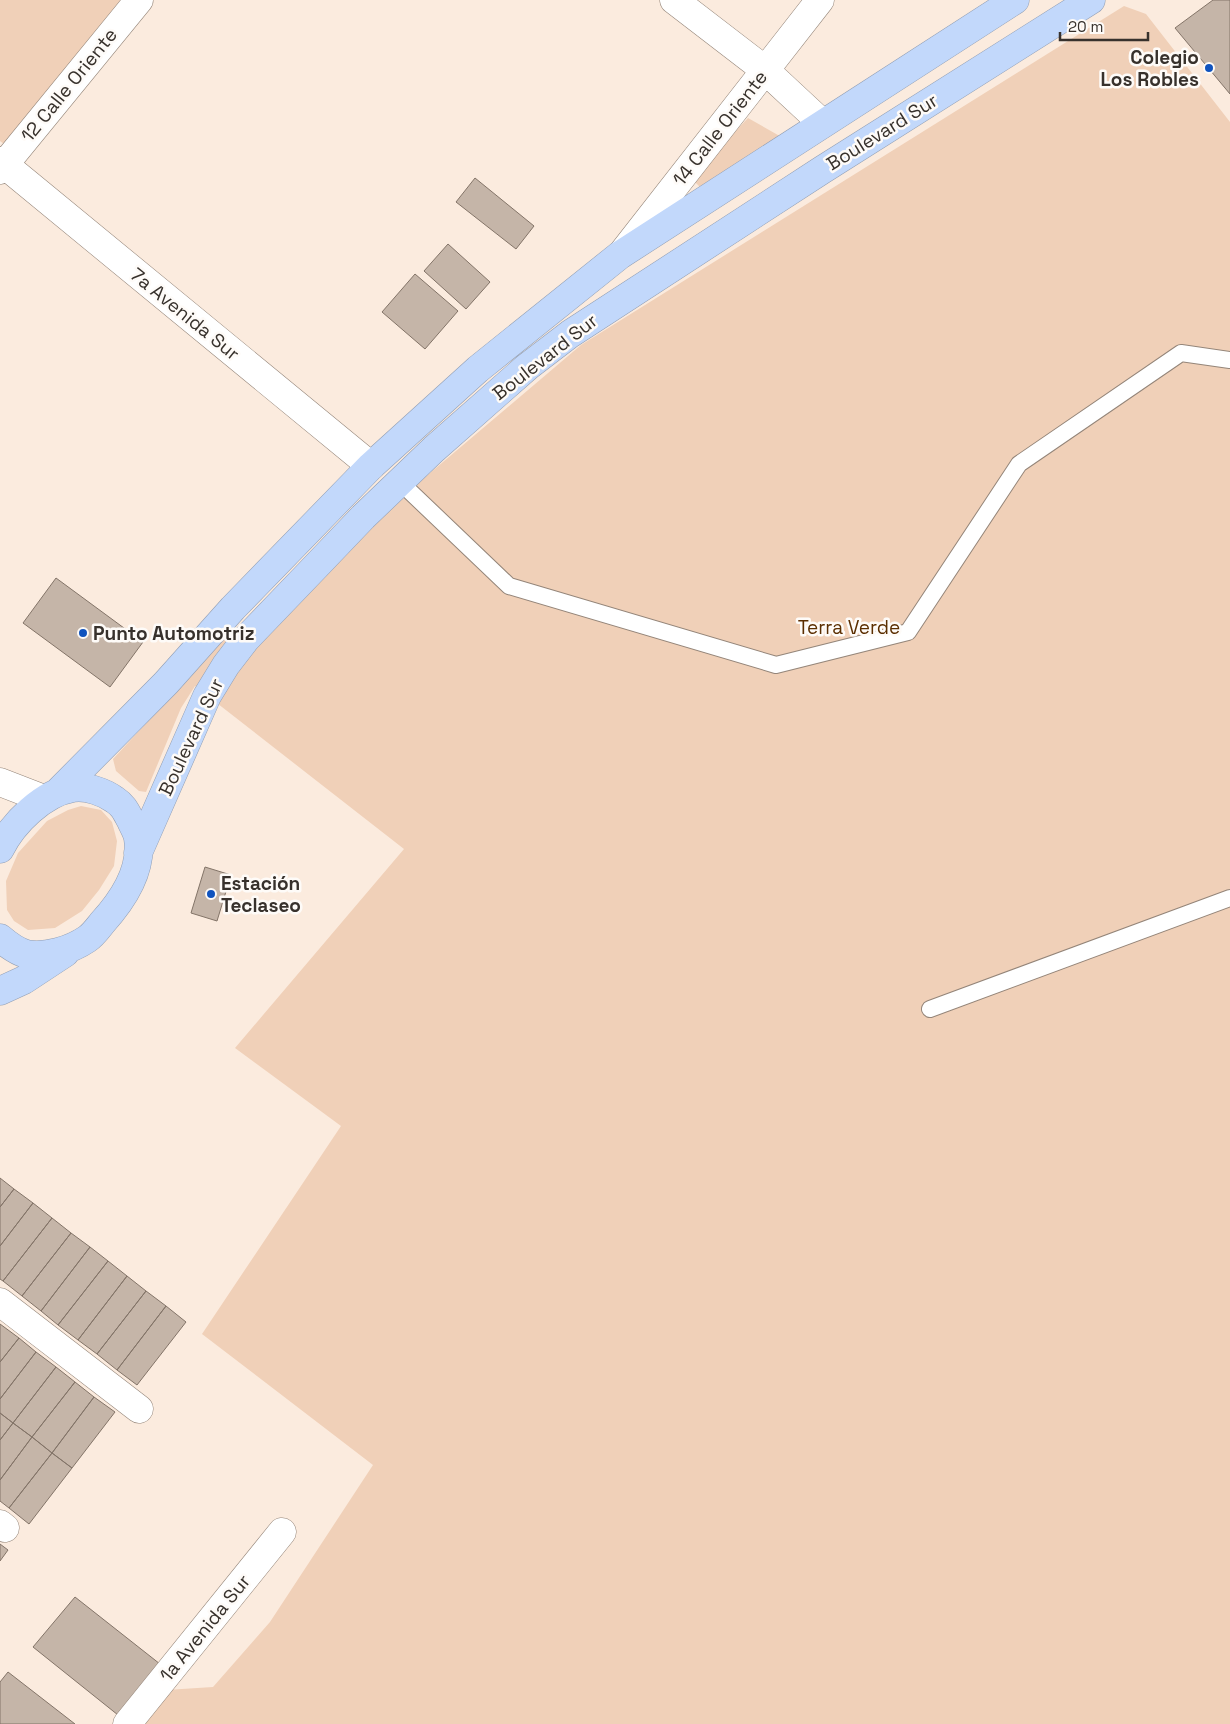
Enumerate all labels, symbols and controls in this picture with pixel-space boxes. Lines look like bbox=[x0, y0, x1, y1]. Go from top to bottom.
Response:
scale bar bbox=[1060, 10, 1148, 42]
text: 20 m bbox=[1068, 17, 1103, 36]
street label: 12 Calle Oriente bbox=[15, 23, 123, 147]
place label: Colegio Los Robles bbox=[1101, 45, 1199, 92]
marker: Colegio Los Robles bbox=[1203, 62, 1215, 74]
street label: 14 Calle Oriente bbox=[667, 65, 773, 191]
street label: Boulevard Sur bbox=[822, 88, 942, 176]
street label: 7a Avenida Sur bbox=[125, 262, 245, 366]
street label: Boulevard Sur bbox=[487, 308, 603, 406]
park label: Terra Verde bbox=[798, 615, 900, 640]
place label: Punto Automotriz bbox=[93, 621, 255, 646]
marker: Punto Automotriz bbox=[77, 627, 89, 639]
street label: Boulevard Sur bbox=[153, 674, 229, 800]
place label: Estación Teclaseo bbox=[221, 871, 301, 918]
marker: Estación Teclaseo bbox=[205, 888, 217, 900]
street label: 1a Avenida Sur bbox=[154, 1569, 256, 1687]

